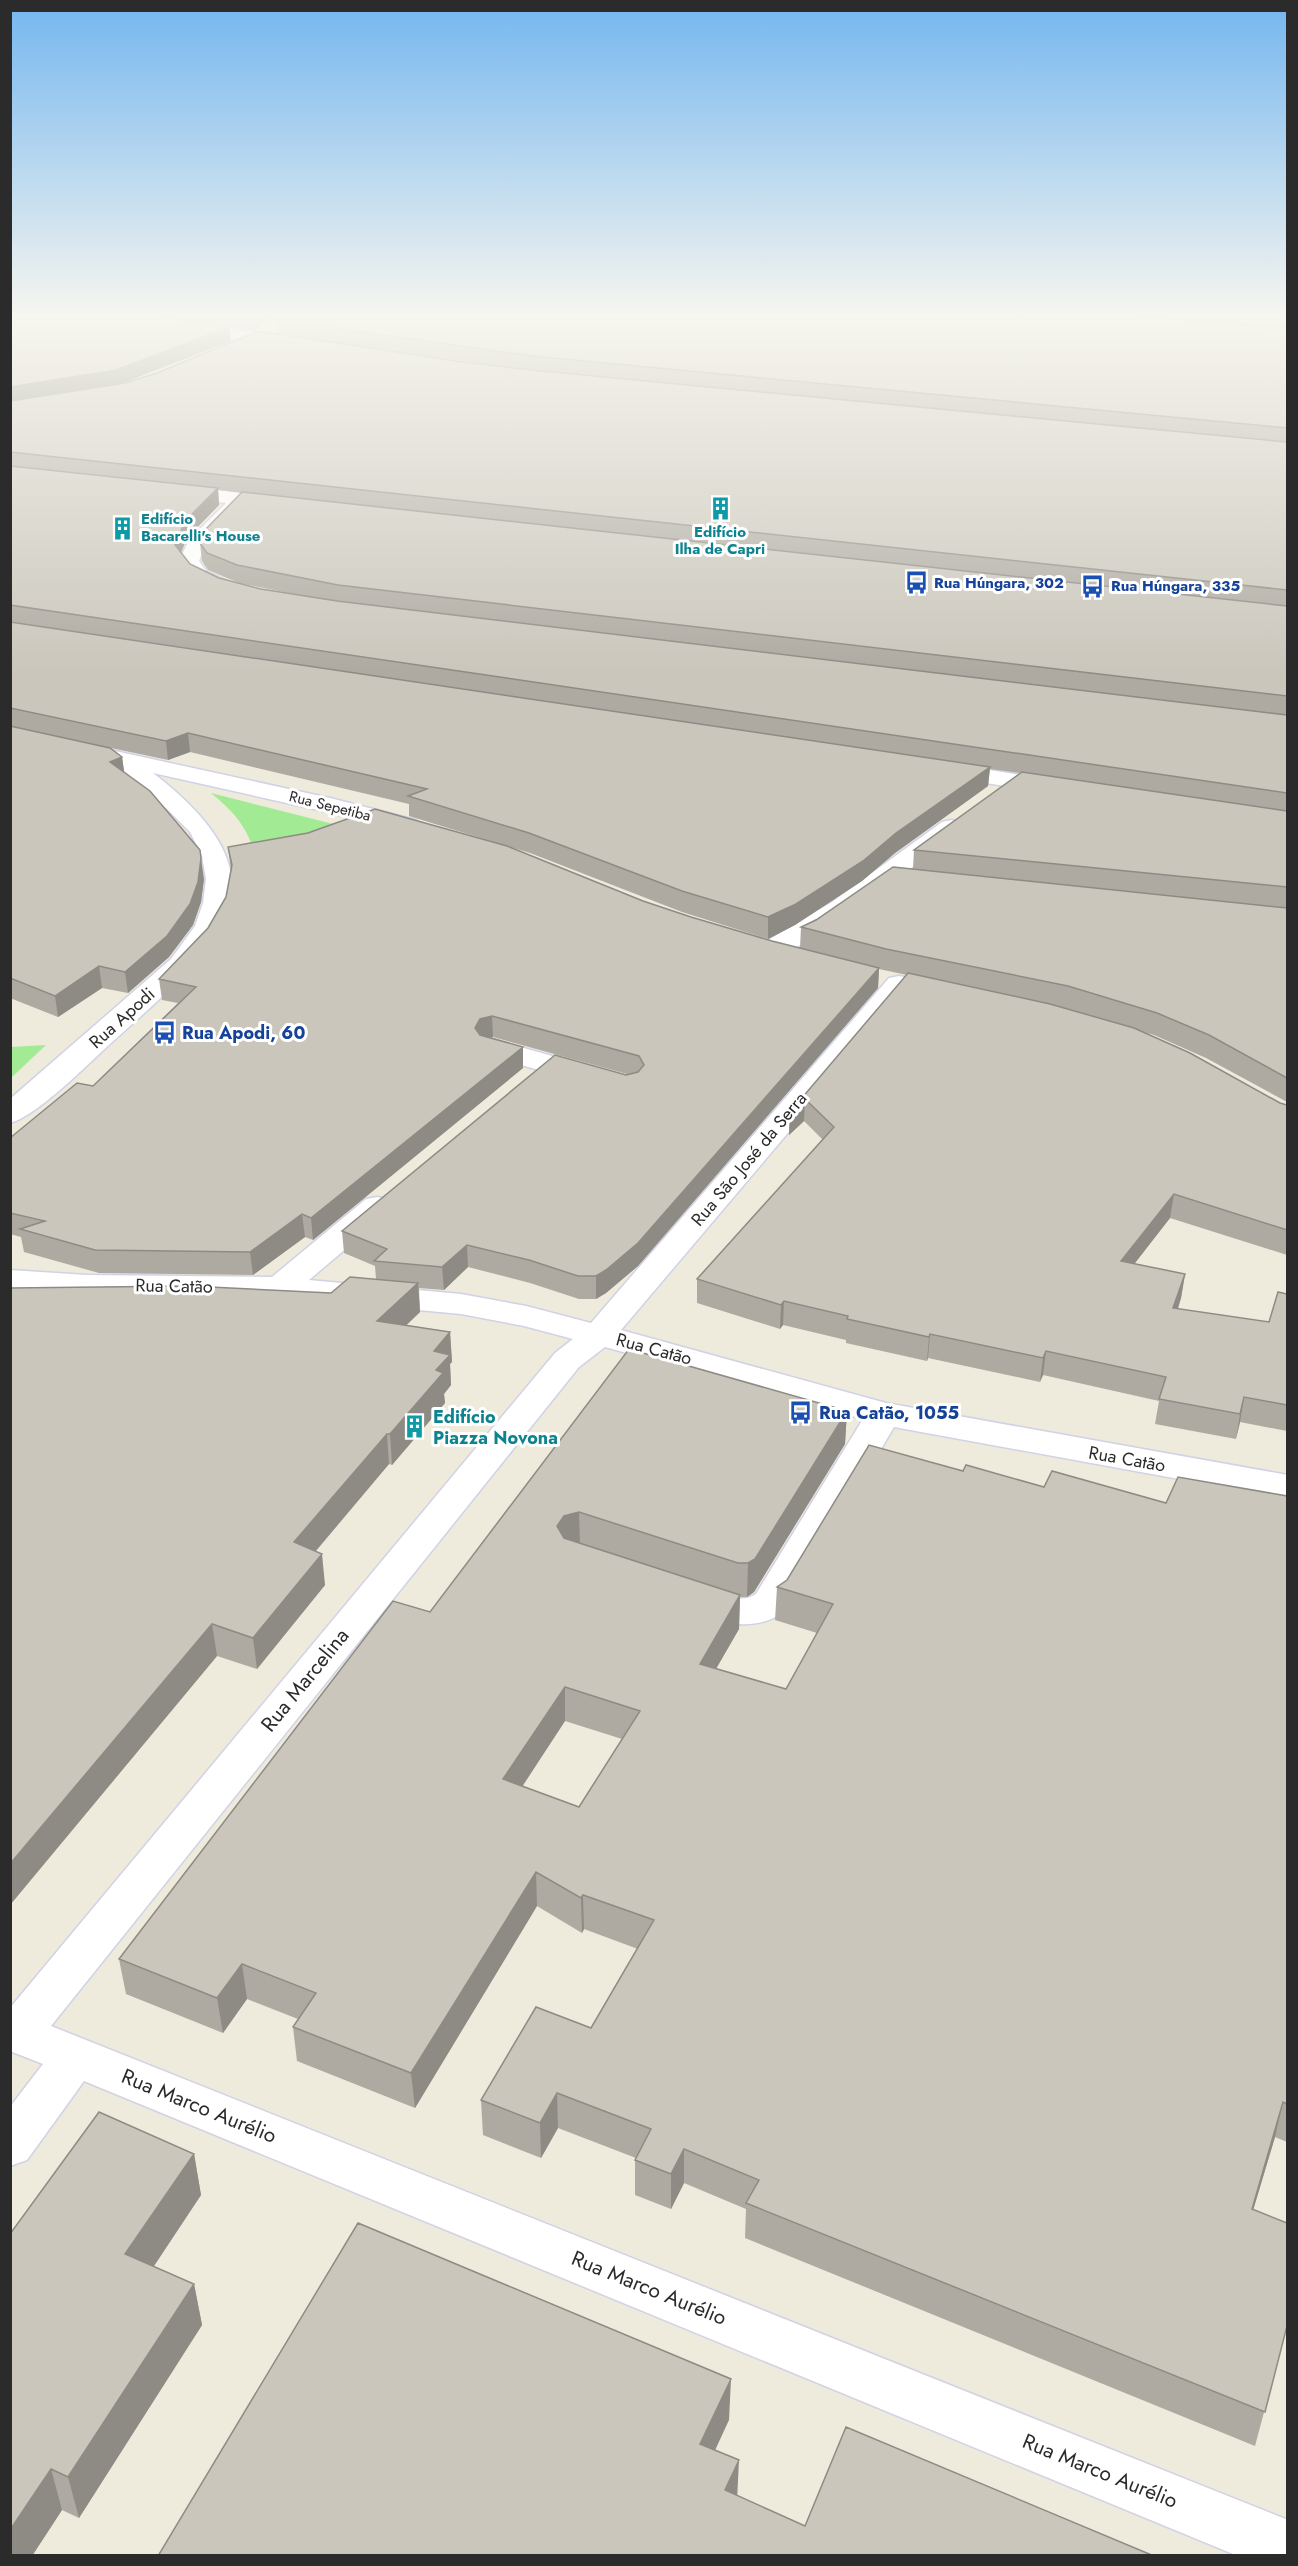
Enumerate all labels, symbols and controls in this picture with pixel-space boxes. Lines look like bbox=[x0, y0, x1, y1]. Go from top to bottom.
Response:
building icon: Edifício Ilha de Capri bbox=[707, 495, 733, 521]
place label: Edifício Bacarelli's House bbox=[141, 508, 261, 547]
building icon: Edifício Bacarelli's House bbox=[110, 515, 136, 541]
place label: Edifício Ilha de Capri bbox=[675, 521, 765, 560]
bus stop icon: Rua Húngara, 302 bbox=[903, 570, 929, 596]
place label: Rua Húngara, 302 bbox=[934, 572, 1064, 594]
bus stop icon: Rua Húngara, 335 bbox=[1080, 573, 1106, 599]
place label: Rua Húngara, 335 bbox=[1111, 575, 1240, 597]
street label: Rua Sepetiba bbox=[287, 785, 373, 827]
street label: Rua Apodi bbox=[83, 981, 161, 1055]
bus stop icon: Rua Apodi, 60 bbox=[151, 1020, 177, 1046]
place label: Rua Apodi, 60 bbox=[182, 1020, 305, 1046]
street label: Rua São José da Serra bbox=[685, 1086, 813, 1232]
street label: Rua Catão bbox=[135, 1272, 213, 1300]
street label: Rua Catão bbox=[613, 1326, 695, 1372]
bus stop icon: Rua Catão, 1055 bbox=[788, 1400, 814, 1426]
place label: Rua Catão, 1055 bbox=[819, 1400, 959, 1426]
place label: Edifício Piazza Novona bbox=[433, 1404, 558, 1451]
building icon: Edifício Piazza Novona bbox=[402, 1414, 428, 1440]
street label: Rua Catão bbox=[1087, 1439, 1168, 1479]
street label: Rua Marcelina bbox=[254, 1622, 356, 1738]
street label: Rua Marco Aurélio bbox=[117, 2061, 281, 2151]
street label: Rua Marco Aurélio bbox=[567, 2243, 731, 2333]
street label: Rua Marco Aurélio bbox=[1018, 2426, 1182, 2516]

